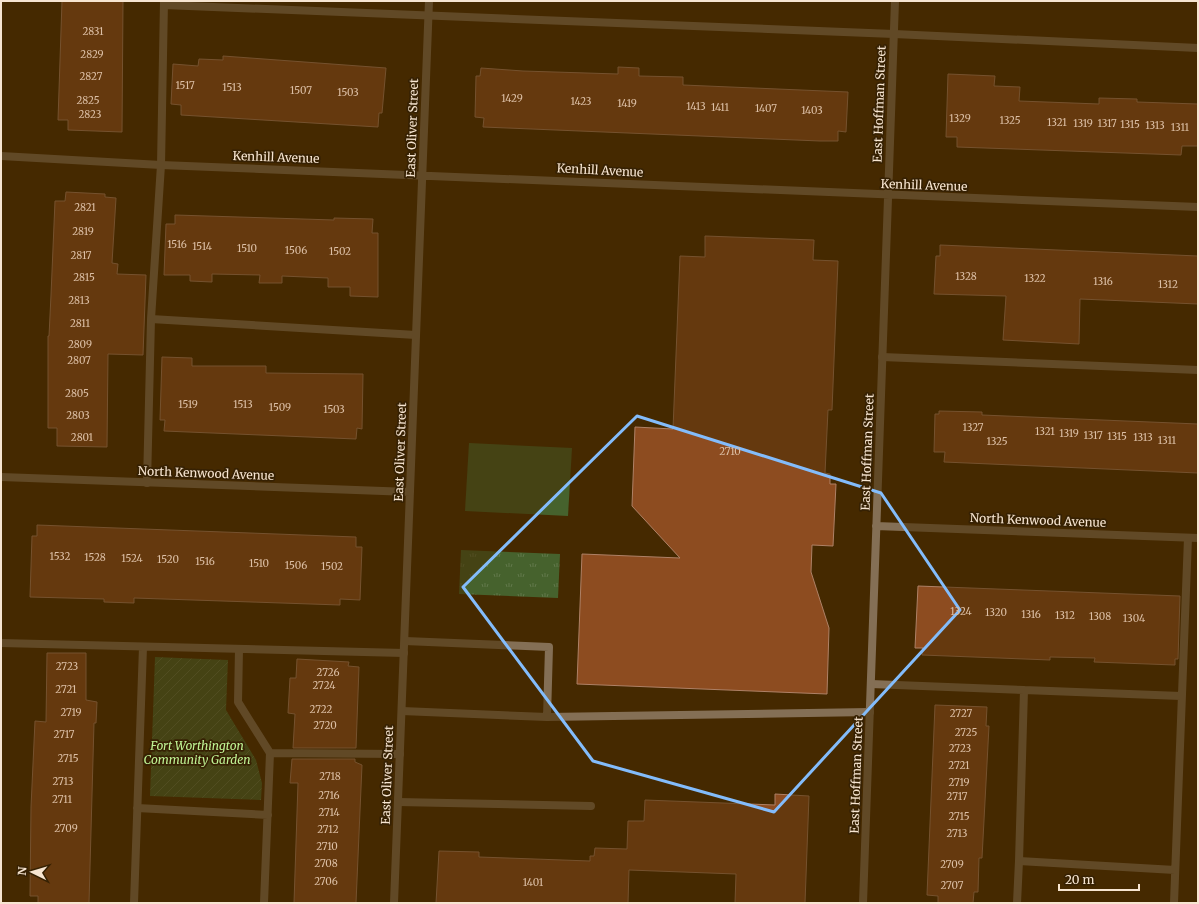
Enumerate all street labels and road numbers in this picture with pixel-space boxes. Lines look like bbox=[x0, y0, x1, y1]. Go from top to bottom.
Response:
street label: East Hoffman Street bbox=[869, 45, 889, 163]
street label: East Oliver Street bbox=[403, 78, 421, 178]
street label: Kenhill Avenue bbox=[232, 148, 320, 166]
street label: Kenhill Avenue bbox=[556, 160, 644, 180]
street label: Kenhill Avenue bbox=[880, 176, 968, 194]
street label: East Hoffman Street bbox=[857, 393, 877, 511]
street label: East Oliver Street bbox=[391, 402, 409, 502]
street label: North Kenwood Avenue bbox=[138, 463, 274, 483]
street label: North Kenwood Avenue bbox=[970, 510, 1106, 530]
street label: East Hoffman Street bbox=[846, 716, 866, 834]
street label: East Oliver Street bbox=[378, 725, 396, 825]

